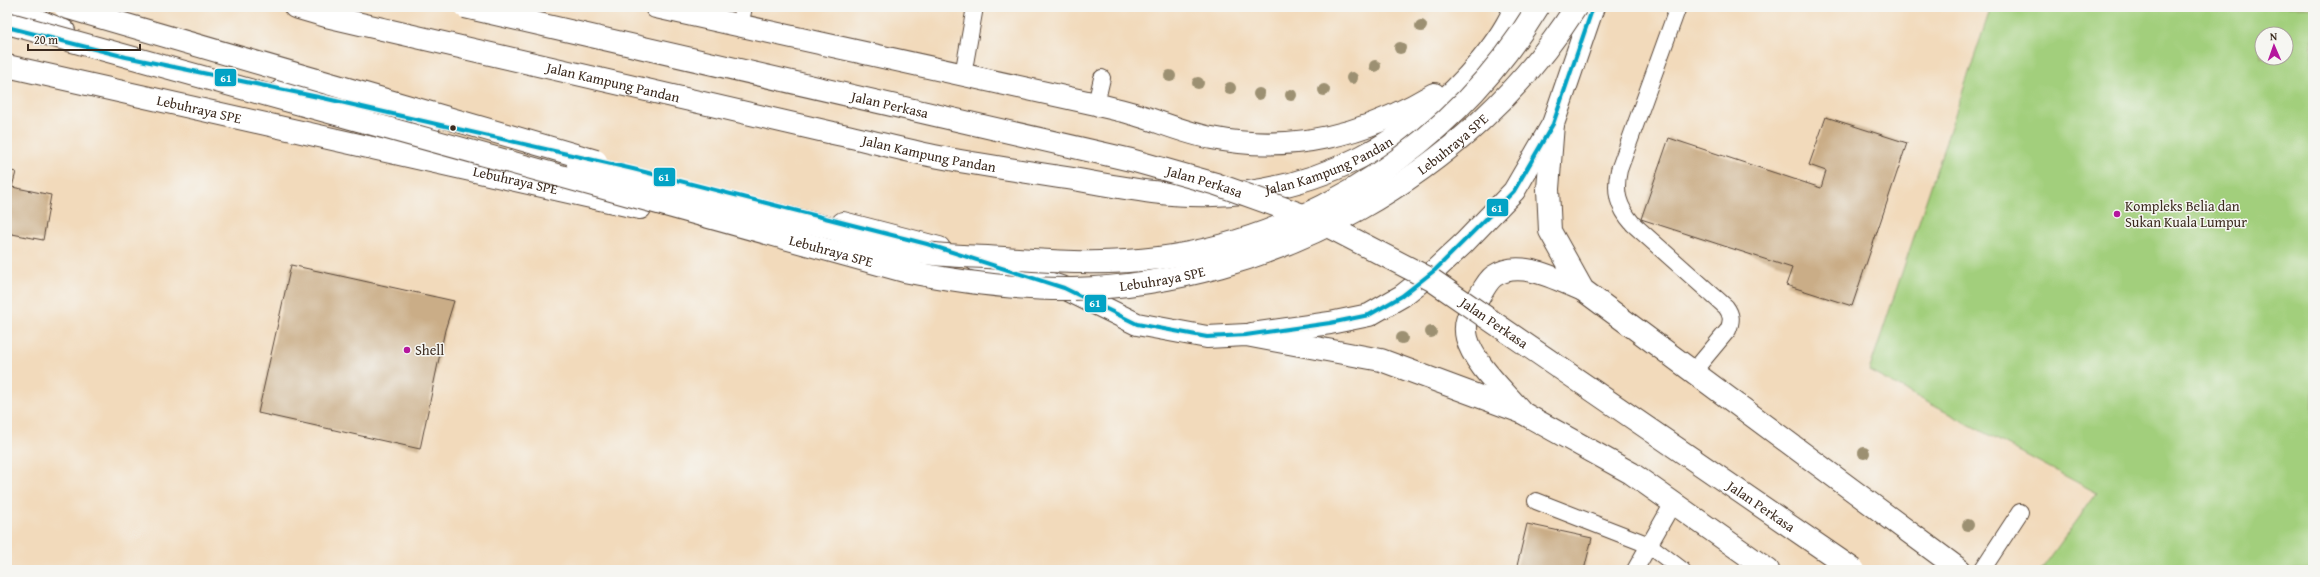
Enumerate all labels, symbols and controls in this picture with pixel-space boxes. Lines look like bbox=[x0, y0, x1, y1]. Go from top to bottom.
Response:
scale bar bbox=[28, 26, 140, 52]
north arrow bbox=[2254, 26, 2294, 66]
text: N bbox=[2270, 28, 2278, 44]
text: 20 m bbox=[34, 31, 58, 48]
street label: Jalan Kampung Pandan bbox=[543, 57, 682, 107]
line badge: 61 bbox=[214, 68, 237, 87]
text: 61 bbox=[220, 70, 232, 86]
street label: Jalan Perkasa bbox=[848, 86, 931, 123]
street label: Lebuhraya SPE bbox=[155, 90, 244, 128]
street label: Lebuhraya SPE bbox=[1413, 109, 1492, 179]
unlabelled marker bbox=[448, 123, 458, 133]
street label: Jalan Kampung Pandan bbox=[858, 129, 998, 177]
street label: Jalan Kampung Pandan bbox=[1262, 131, 1397, 200]
street label: Jalan Perkasa bbox=[1162, 160, 1246, 203]
street label: Lebuhraya SPE bbox=[471, 161, 560, 199]
line badge: 61 bbox=[653, 167, 676, 187]
text: 61 bbox=[658, 169, 670, 185]
place label: Kompleks Belia dan Sukan Kuala Lumpur bbox=[2125, 196, 2247, 232]
line badge: 61 bbox=[1486, 198, 1509, 217]
text: 61 bbox=[1491, 200, 1503, 216]
marker: Kompleks Belia dan Sukan Kuala Lumpur bbox=[2112, 209, 2122, 219]
street label: Lebuhraya SPE bbox=[787, 230, 875, 272]
street label: Lebuhraya SPE bbox=[1119, 261, 1207, 296]
street label: Jalan Perkasa bbox=[1455, 291, 1532, 353]
line badge: 61 bbox=[1084, 294, 1107, 313]
text: 61 bbox=[1089, 295, 1101, 311]
place label: Shell bbox=[415, 340, 444, 360]
marker: Shell bbox=[402, 345, 412, 355]
street label: Jalan Perkasa bbox=[1722, 475, 1799, 537]

